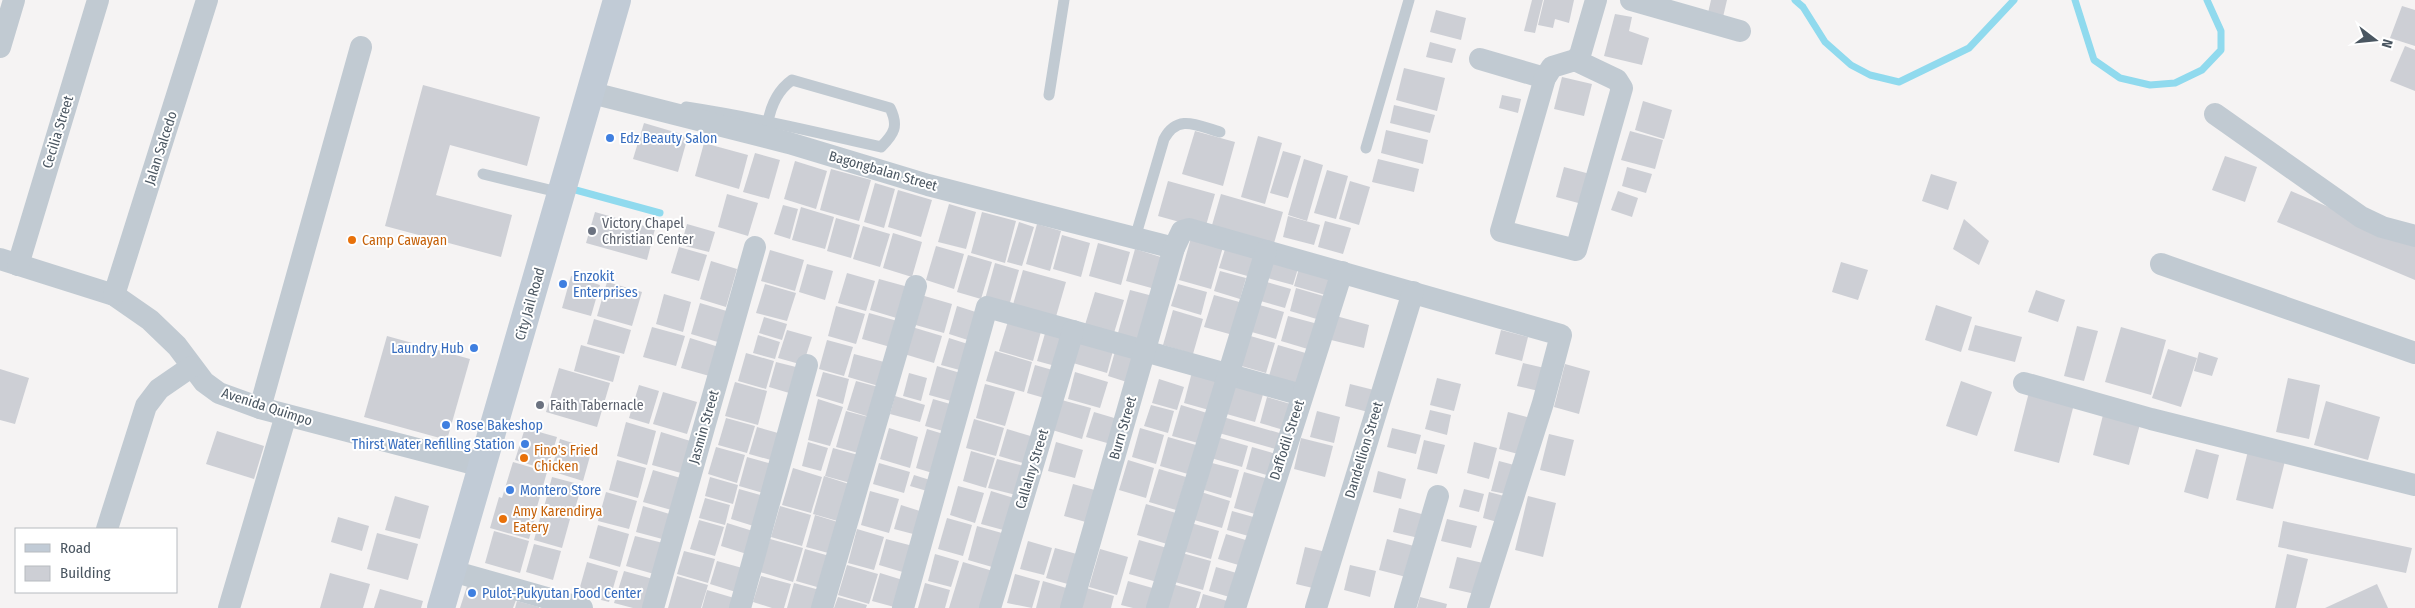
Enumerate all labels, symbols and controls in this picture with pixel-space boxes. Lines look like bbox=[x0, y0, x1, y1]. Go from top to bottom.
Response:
north arrow bbox=[2350, 15, 2400, 65]
text: N bbox=[2378, 37, 2396, 50]
street label: Cecilia Street bbox=[39, 93, 77, 170]
street label: Jalan Salcedo bbox=[141, 109, 181, 187]
place label: Edz Beauty Salon bbox=[620, 130, 717, 147]
marker: Edz Beauty Salon bbox=[604, 132, 616, 144]
street label: Bagongbalan Street bbox=[827, 147, 939, 195]
place label: Victory Chapel Christian Center bbox=[602, 215, 694, 248]
marker: Victory Chapel Christian Center bbox=[586, 225, 598, 237]
place label: Camp Cawayan bbox=[362, 232, 447, 249]
marker: Camp Cawayan bbox=[346, 234, 358, 246]
street label: City Jail Road bbox=[512, 266, 548, 342]
place label: Enzokit Enterprises bbox=[573, 268, 638, 301]
marker: Enzokit Enterprises bbox=[557, 278, 569, 290]
place label: Laundry Hub bbox=[391, 340, 464, 357]
marker: Laundry Hub bbox=[468, 342, 480, 354]
street label: Avenida Quimpo bbox=[220, 384, 314, 430]
street label: Jasmin Street bbox=[685, 388, 723, 466]
street label: Burn Street bbox=[1106, 394, 1140, 462]
place label: Faith Tabernacle bbox=[550, 397, 644, 414]
street label: Daffodil Street bbox=[1266, 397, 1308, 482]
marker: Faith Tabernacle bbox=[534, 399, 546, 411]
street label: Dandellion Street bbox=[1341, 399, 1387, 500]
place label: Rose Bakeshop bbox=[456, 417, 543, 434]
marker: Rose Bakeshop bbox=[440, 419, 452, 431]
street label: Callalny Street bbox=[1012, 427, 1052, 511]
place label: Thirst Water Refilling Station bbox=[352, 436, 515, 453]
marker: Thirst Water Refilling Station bbox=[519, 438, 531, 450]
place label: Fino's Fried Chicken bbox=[534, 442, 598, 475]
marker: Fino's Fried Chicken bbox=[518, 452, 530, 464]
place label: Montero Store bbox=[520, 482, 601, 499]
marker: Montero Store bbox=[504, 484, 516, 496]
place label: Amy Karendirya Eatery bbox=[513, 503, 602, 536]
marker: Amy Karendirya Eatery bbox=[497, 513, 509, 525]
legend bbox=[15, 528, 178, 593]
text: Road bbox=[60, 539, 91, 557]
text: Building bbox=[60, 564, 111, 582]
place label: Pulot-Pukyutan Food Center bbox=[482, 585, 641, 602]
marker: Pulot-Pukyutan Food Center bbox=[466, 587, 478, 599]

